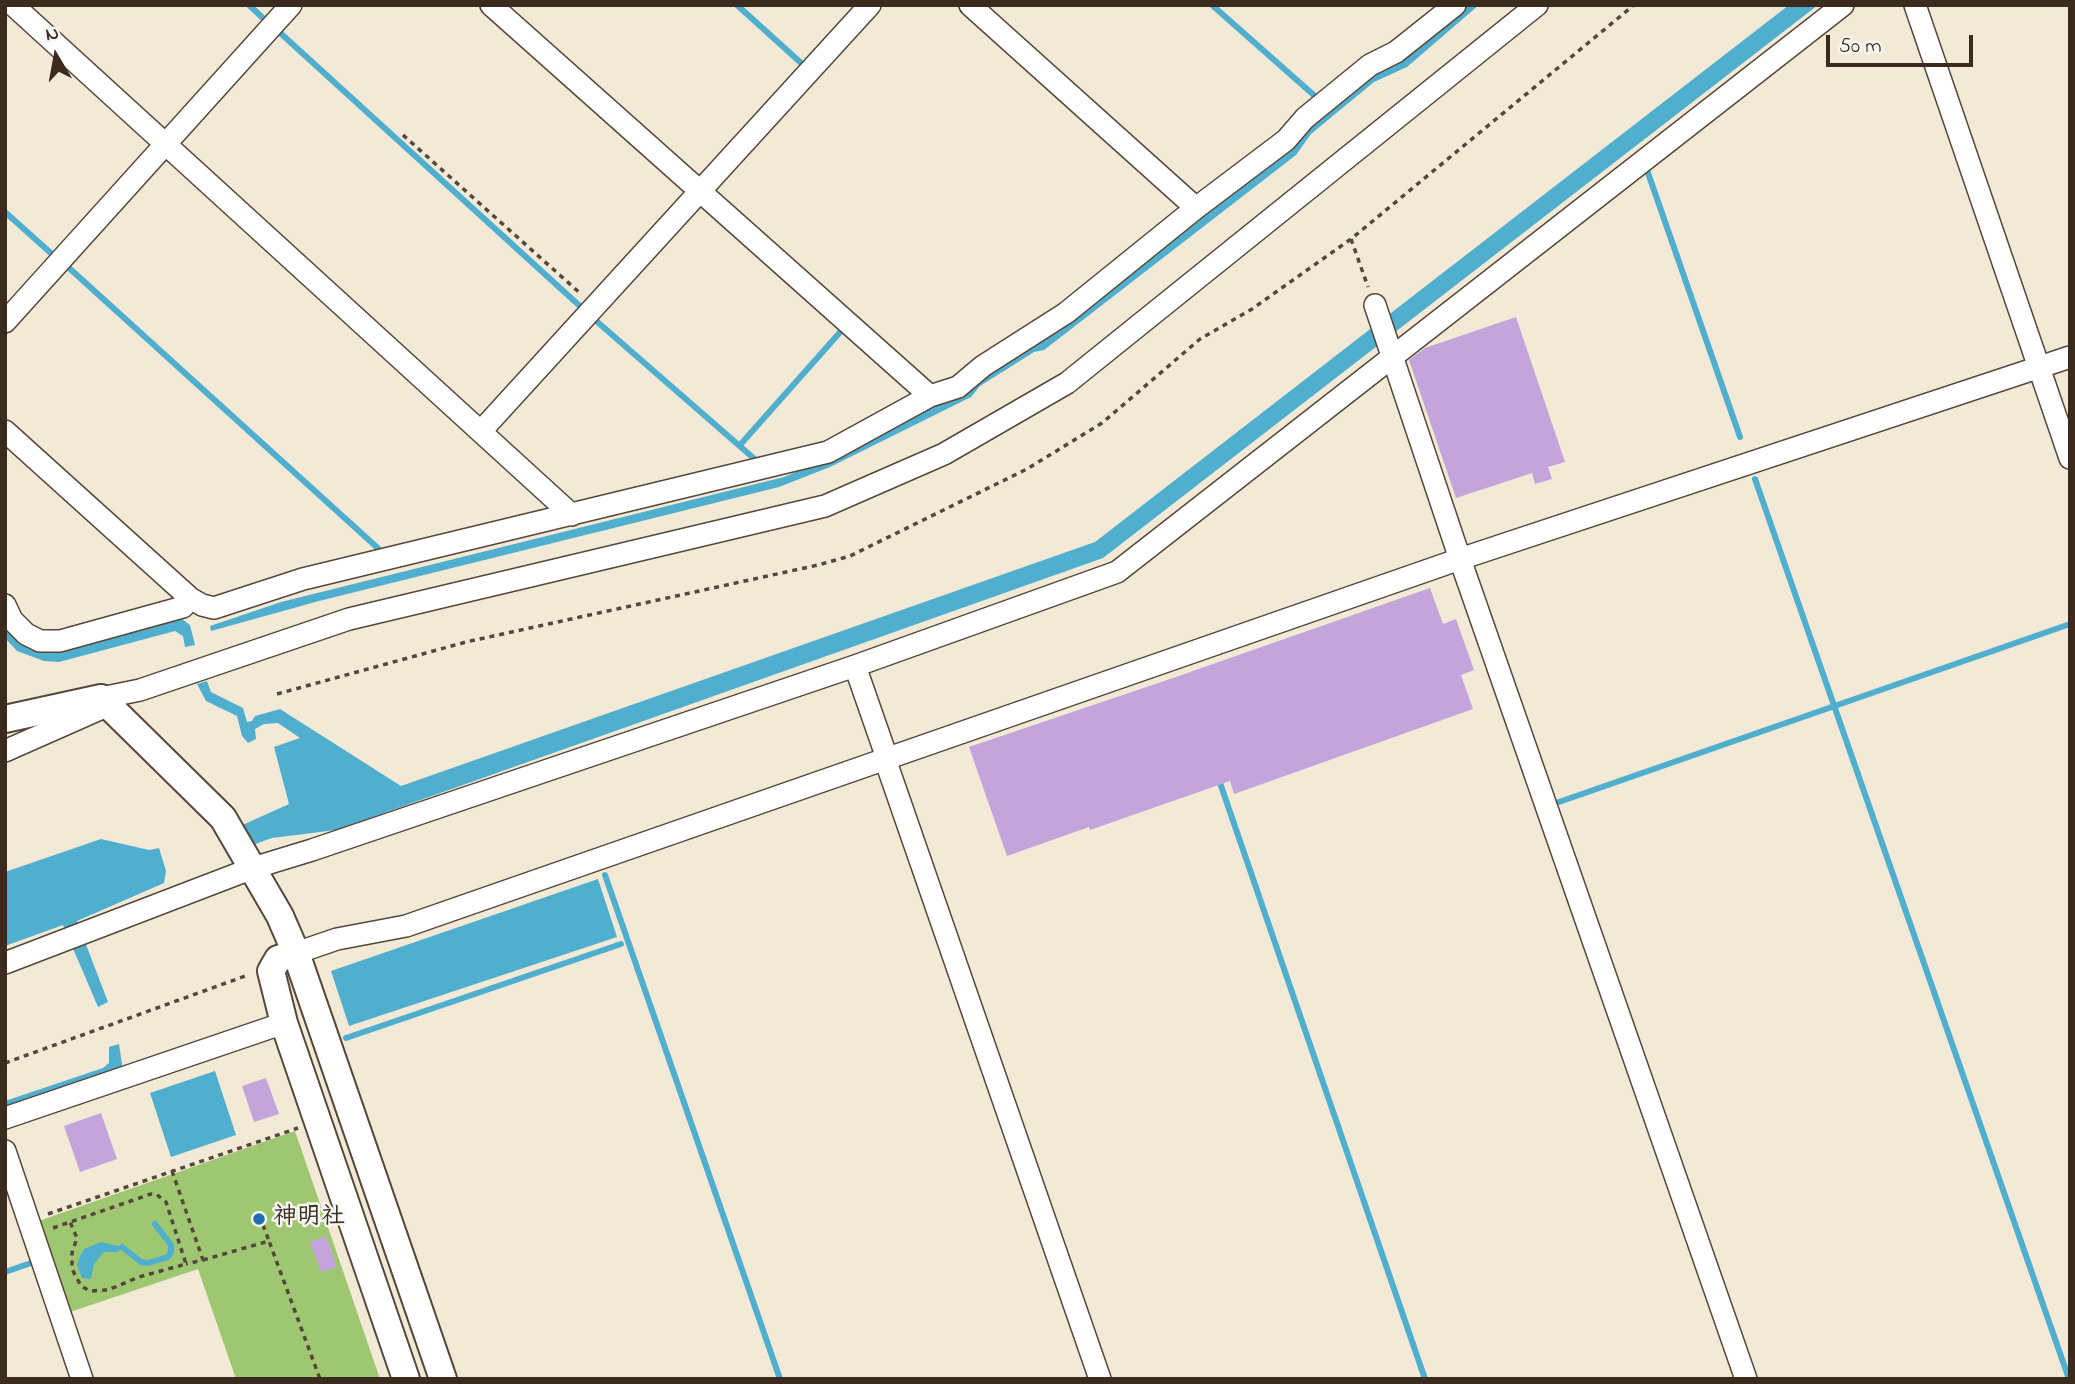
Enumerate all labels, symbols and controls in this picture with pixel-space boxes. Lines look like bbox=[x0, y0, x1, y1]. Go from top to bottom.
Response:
text: N bbox=[44, 20, 61, 49]
north arrow bbox=[21, 21, 91, 91]
scale bar bbox=[1830, 21, 1977, 65]
text: 50 m bbox=[1839, 32, 1882, 62]
place label: 神明社 bbox=[273, 1205, 345, 1233]
marker: 神明社 bbox=[251, 1211, 267, 1227]

